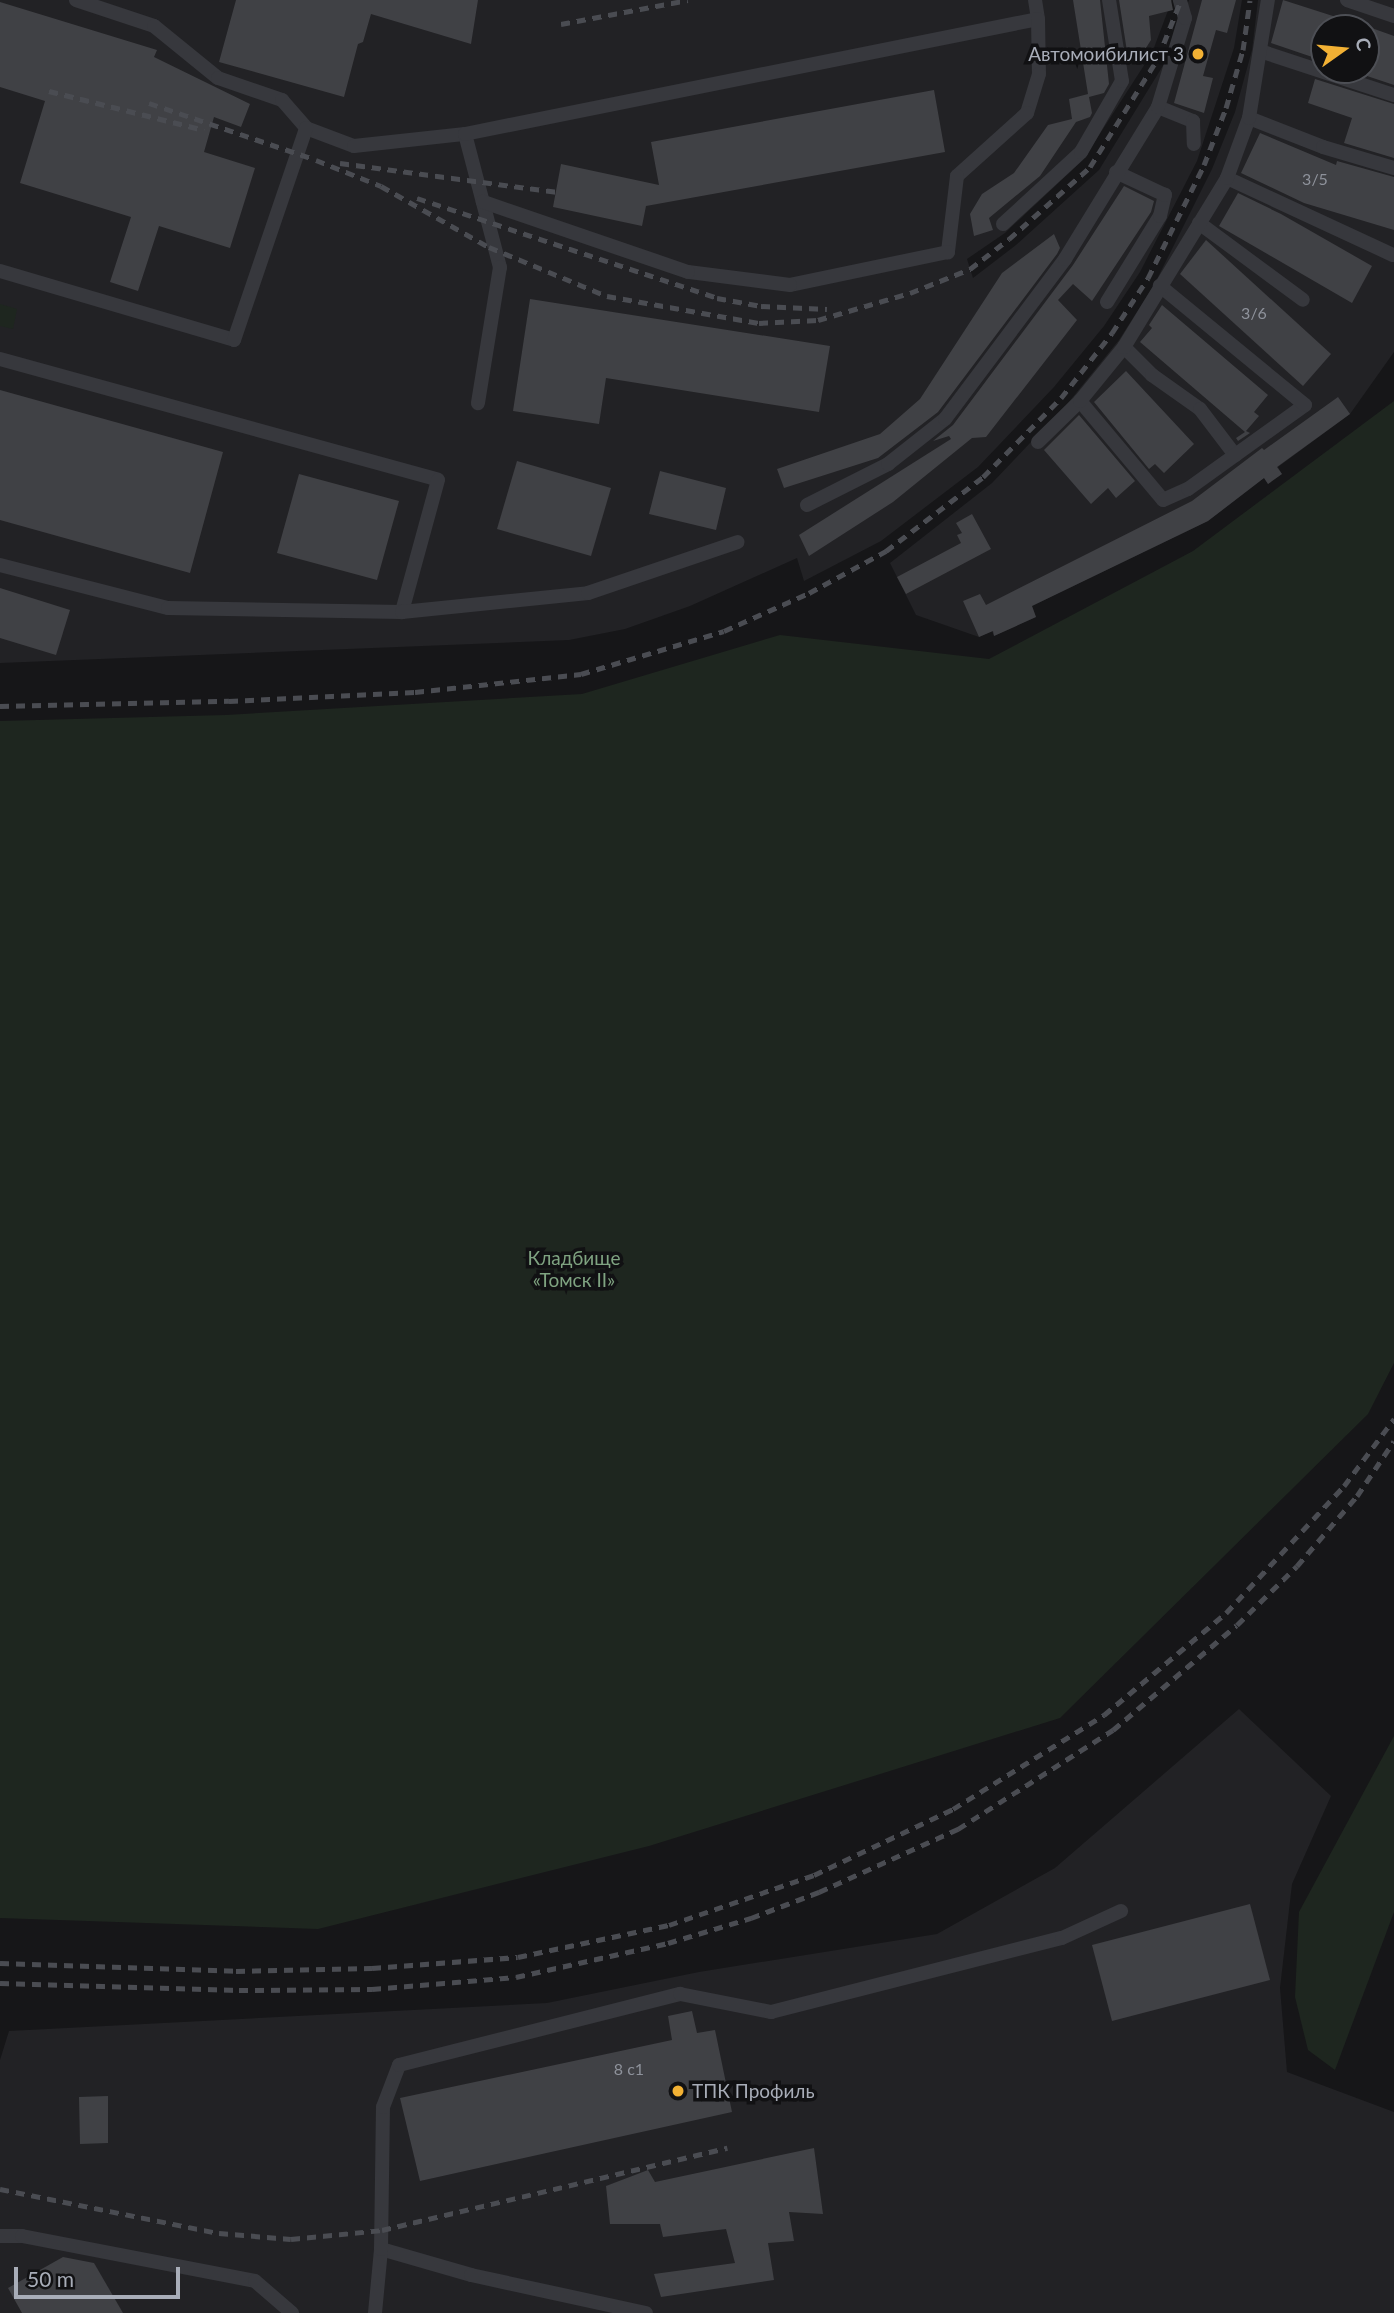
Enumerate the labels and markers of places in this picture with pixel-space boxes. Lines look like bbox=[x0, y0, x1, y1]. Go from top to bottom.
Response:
place label: Автомоибилист 3 bbox=[1028, 43, 1184, 65]
marker: Автомоибилист 3 bbox=[1190, 46, 1206, 62]
place label: ТПК Профиль bbox=[692, 2080, 815, 2102]
marker: ТПК Профиль bbox=[670, 2083, 686, 2099]

